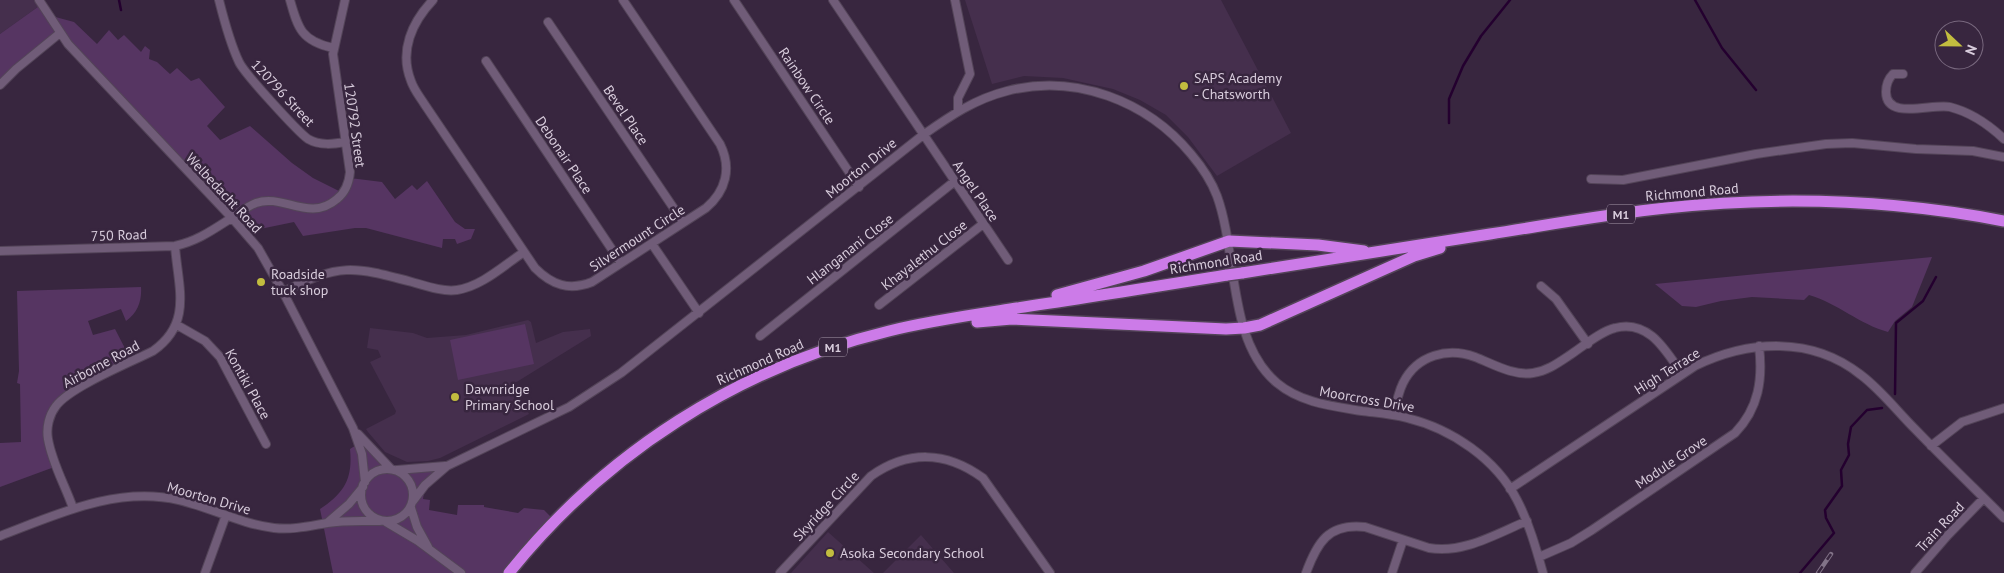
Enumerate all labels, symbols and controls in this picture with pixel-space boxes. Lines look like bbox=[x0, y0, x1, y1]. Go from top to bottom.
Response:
north arrow bbox=[1934, 20, 1984, 70]
text: N bbox=[1961, 42, 1981, 58]
street label: Rainbow Circle bbox=[775, 44, 839, 128]
street label: 120796 Street bbox=[247, 56, 319, 131]
place label: SAPS Academy - Chatsworth bbox=[1194, 69, 1282, 103]
marker: SAPS Academy - Chatsworth bbox=[1178, 80, 1190, 92]
street label: 120792 Street bbox=[340, 82, 370, 169]
street label: Bevel Place bbox=[599, 82, 653, 148]
street label: Debonair Place bbox=[531, 113, 597, 197]
street label: Moorton Drive bbox=[822, 134, 900, 202]
street label: Welbedacht Road bbox=[182, 149, 266, 237]
street label: Angel Place bbox=[949, 157, 1003, 225]
street label: Richmond Road bbox=[1645, 179, 1739, 205]
street label: Silvermount Circle bbox=[586, 200, 688, 276]
road number: M1 bbox=[1607, 204, 1635, 223]
street label: Hlanganani Close bbox=[803, 210, 897, 288]
street label: Khayalethu Close bbox=[877, 216, 971, 294]
street label: 750 Road bbox=[91, 225, 147, 245]
street label: Richmond Road bbox=[1168, 246, 1264, 278]
place label: Roadside tuck shop bbox=[271, 265, 328, 299]
marker: Roadside tuck shop bbox=[255, 276, 267, 288]
street label: Richmond Road bbox=[714, 335, 806, 389]
street label: Airborne Road bbox=[59, 336, 143, 392]
road number: M1 bbox=[819, 338, 847, 357]
street label: High Terrace bbox=[1631, 344, 1703, 398]
street label: Kontiki Place bbox=[221, 346, 275, 422]
place label: Dawnridge Primary School bbox=[465, 380, 554, 414]
street label: Moorcross Drive bbox=[1318, 382, 1416, 416]
marker: Dawnridge Primary School bbox=[449, 391, 461, 403]
street label: Module Grove bbox=[1632, 431, 1710, 493]
street label: Skyridge Circle bbox=[789, 467, 863, 545]
street label: Moorton Drive bbox=[165, 477, 253, 519]
street label: Train Road bbox=[1912, 498, 1968, 556]
place label: Asoka Secondary School bbox=[840, 544, 984, 562]
marker: Asoka Secondary School bbox=[824, 547, 836, 559]

